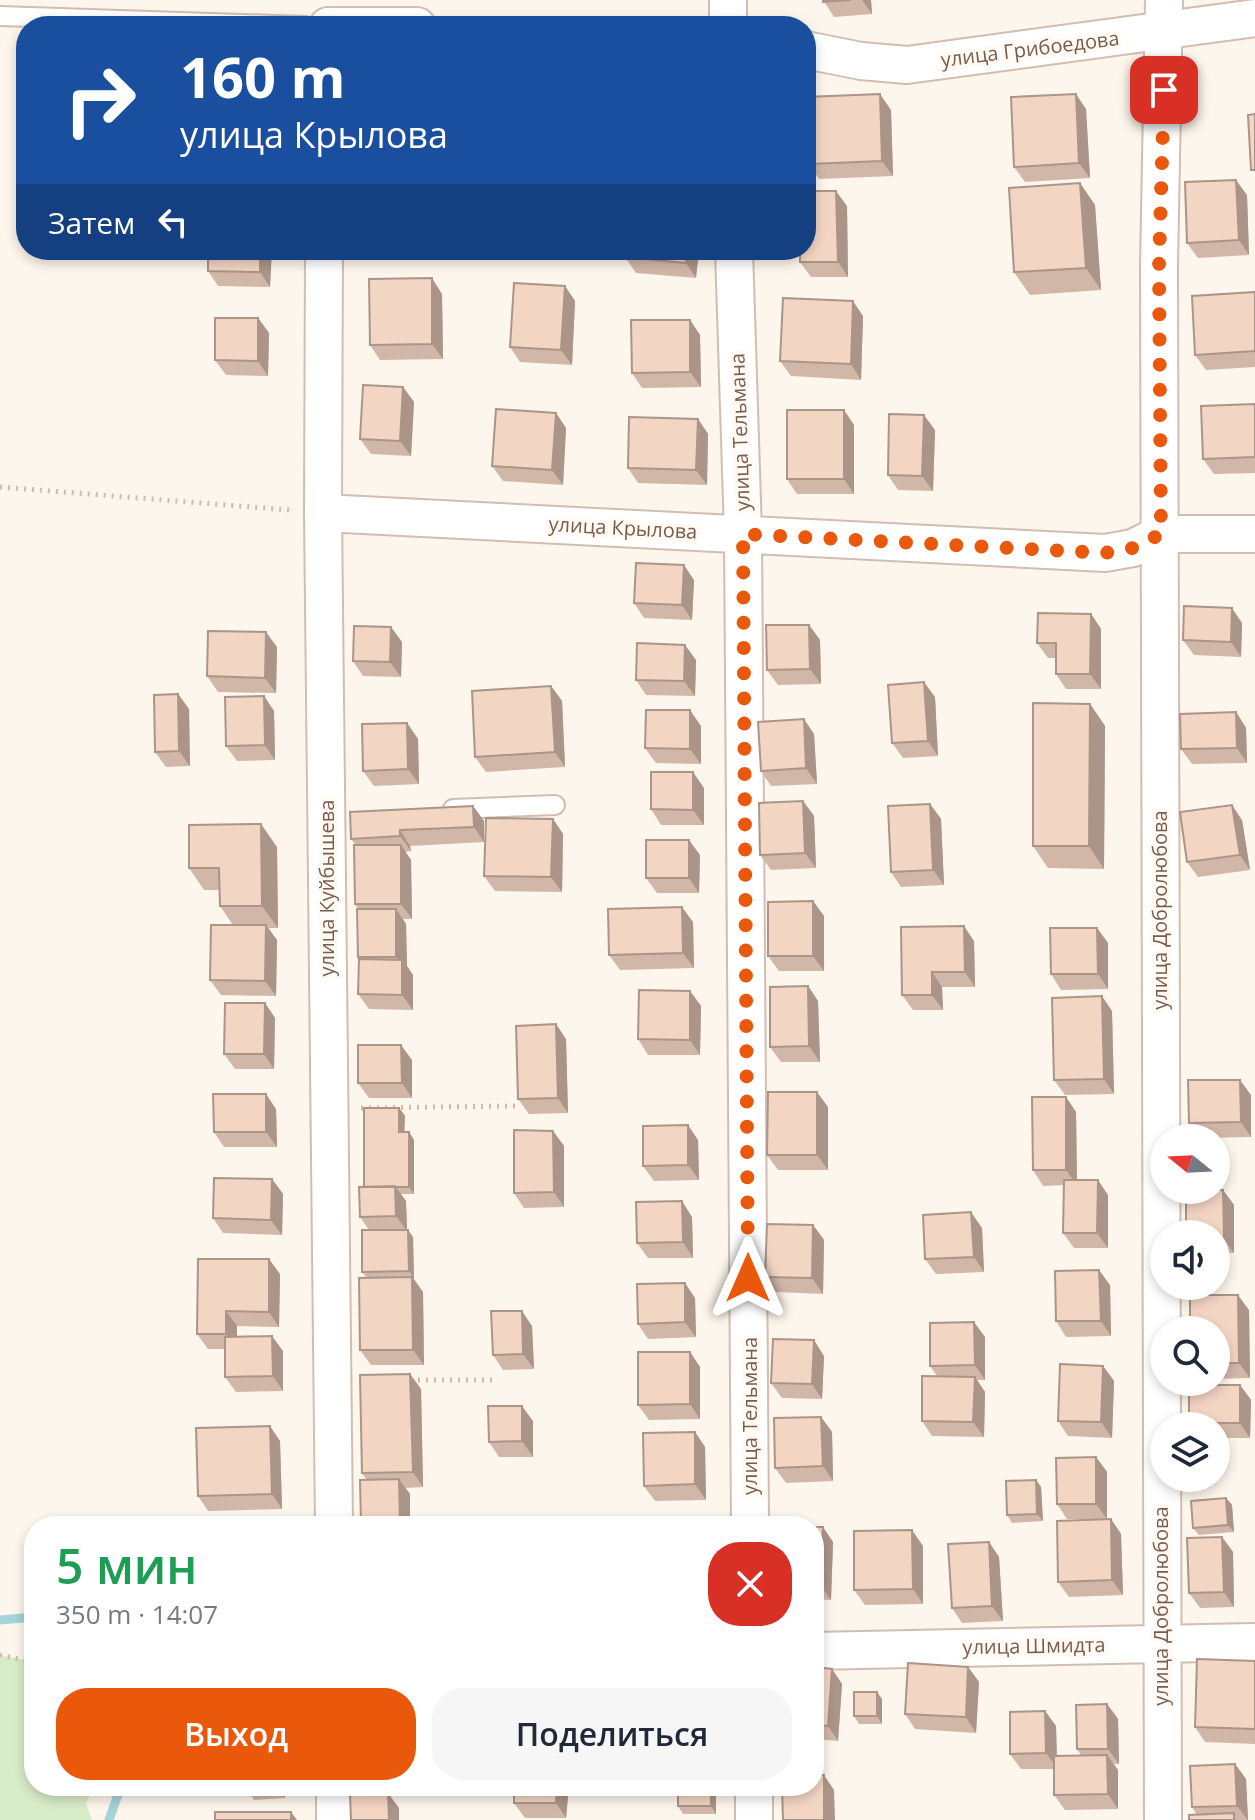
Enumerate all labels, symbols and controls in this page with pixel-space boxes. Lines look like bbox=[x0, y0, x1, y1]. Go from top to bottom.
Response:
street label: улица Грибоедова bbox=[939, 24, 1121, 73]
text: 160 m bbox=[180, 38, 346, 114]
icon: right bbox=[48, 48, 152, 152]
pin bbox=[1130, 56, 1198, 124]
icon: arrive bbox=[1142, 68, 1186, 112]
text: улица Крылова bbox=[180, 110, 448, 159]
icon: left bbox=[151, 200, 195, 244]
text: Затем bbox=[48, 202, 135, 243]
street label: улица Тельмана bbox=[723, 353, 756, 511]
street label: улица Крылова bbox=[548, 510, 698, 545]
street label: улица Куйбышева bbox=[313, 800, 340, 976]
street label: улица Добролюбова bbox=[1146, 810, 1173, 1010]
north arrow bbox=[1150, 1124, 1230, 1204]
map controls bbox=[1150, 1124, 1230, 1492]
button: sound bbox=[1150, 1220, 1230, 1300]
position arrow bbox=[706, 1236, 790, 1320]
button: search bbox=[1150, 1316, 1230, 1396]
street label: улица Тельмана bbox=[736, 1337, 763, 1495]
button: layers bbox=[1150, 1412, 1230, 1492]
street label: улица Добролюбова bbox=[1147, 1506, 1174, 1706]
text: 5 мин bbox=[56, 1533, 197, 1598]
button: close bbox=[708, 1542, 792, 1626]
text: 350 m · 14:07 bbox=[56, 1596, 218, 1632]
street label: улица Шмидта bbox=[962, 1631, 1106, 1660]
button: Выход bbox=[56, 1688, 416, 1780]
button: Поделиться bbox=[432, 1688, 792, 1780]

